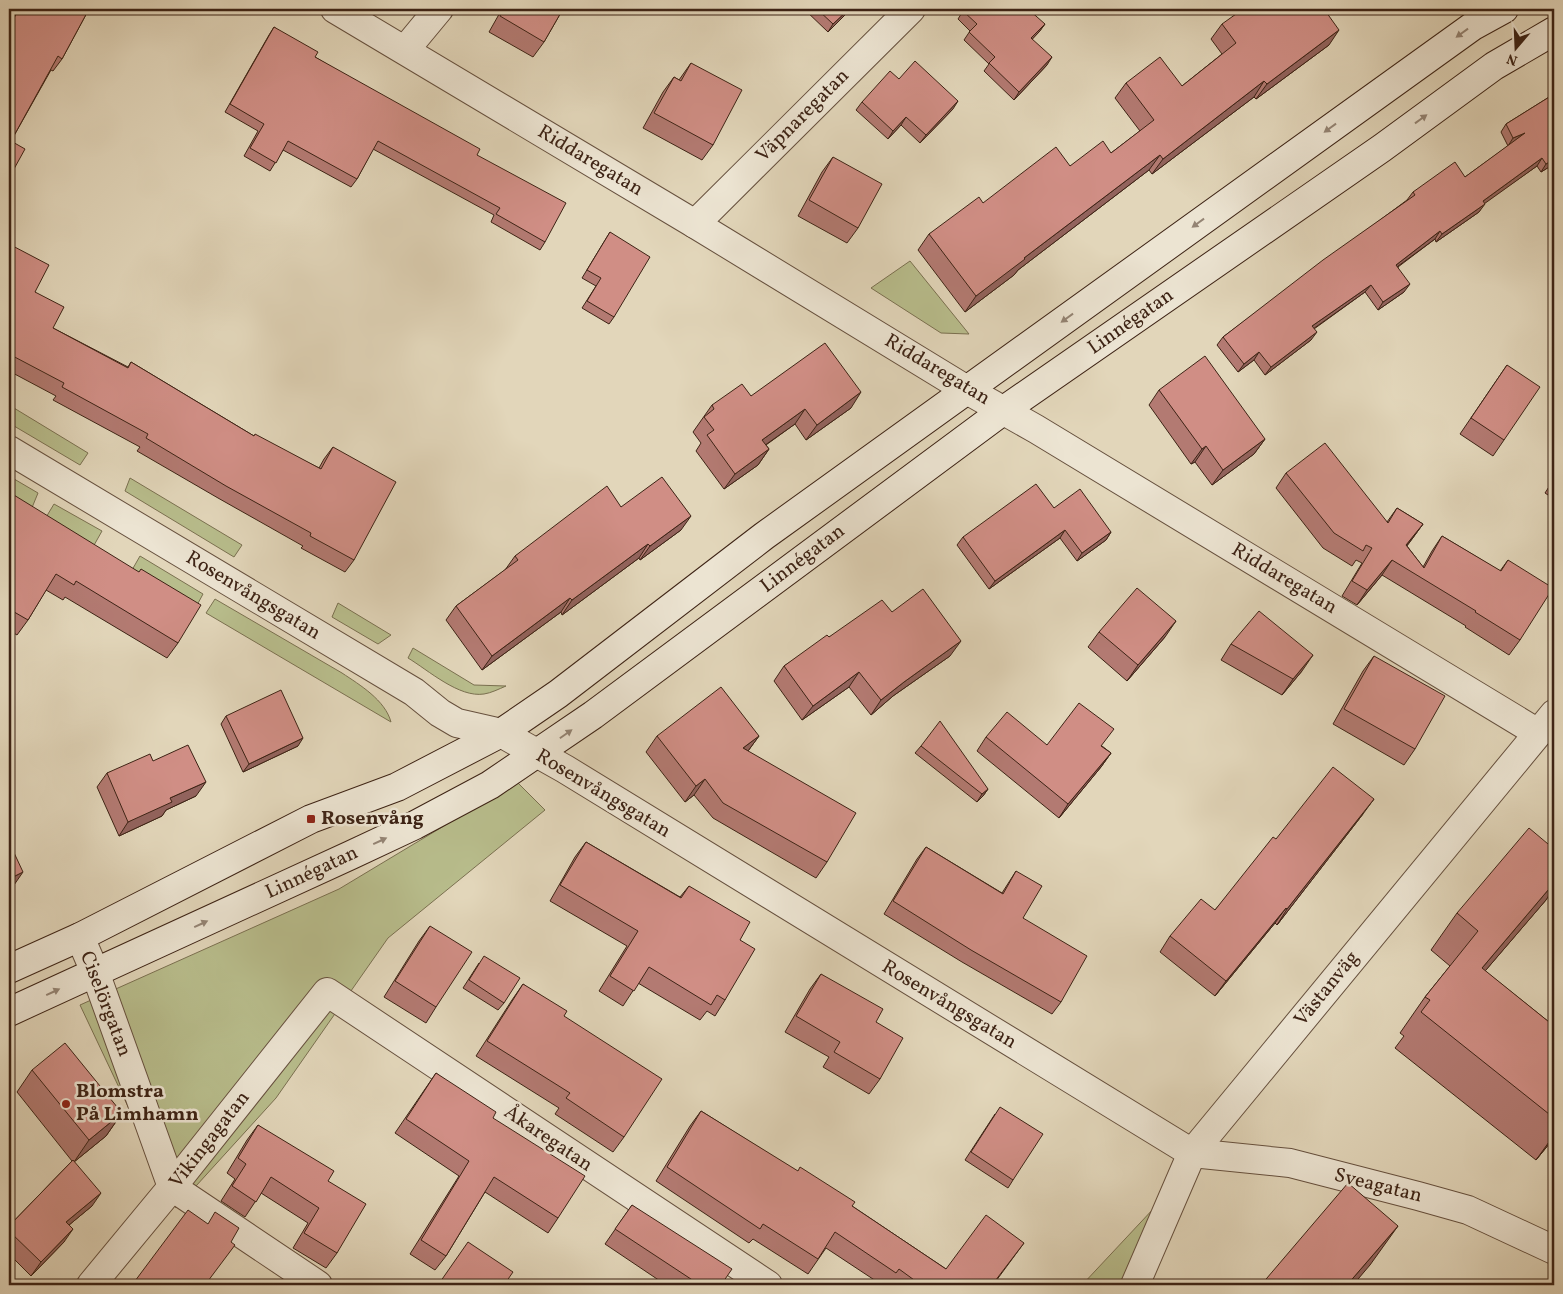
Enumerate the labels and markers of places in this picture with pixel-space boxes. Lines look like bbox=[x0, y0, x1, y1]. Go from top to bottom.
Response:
place label: Rosenvång bbox=[321, 805, 424, 833]
marker: Rosenvång bbox=[305, 813, 317, 825]
place label: Blomstra På Limhamn bbox=[76, 1078, 199, 1129]
marker: Blomstra På Limhamn bbox=[60, 1098, 72, 1110]

